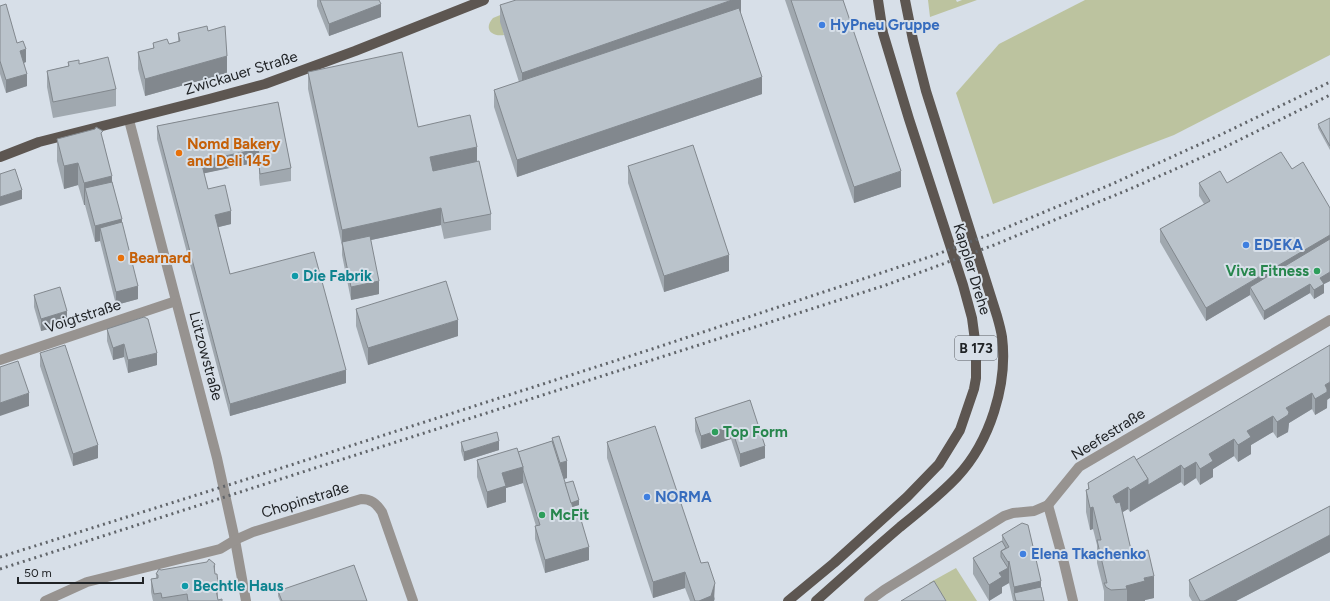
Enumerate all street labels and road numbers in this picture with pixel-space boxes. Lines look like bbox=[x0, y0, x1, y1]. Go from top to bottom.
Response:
street label: Zwickauer Straße bbox=[182, 47, 300, 99]
street label: Kappler Drehe bbox=[950, 221, 994, 317]
street label: Voigtstraße bbox=[43, 295, 123, 337]
street label: Lützowstraße bbox=[185, 309, 227, 403]
road number: B 173 bbox=[955, 336, 997, 360]
street label: Neefestraße bbox=[1068, 404, 1148, 464]
street label: Chopinstraße bbox=[259, 478, 351, 522]

